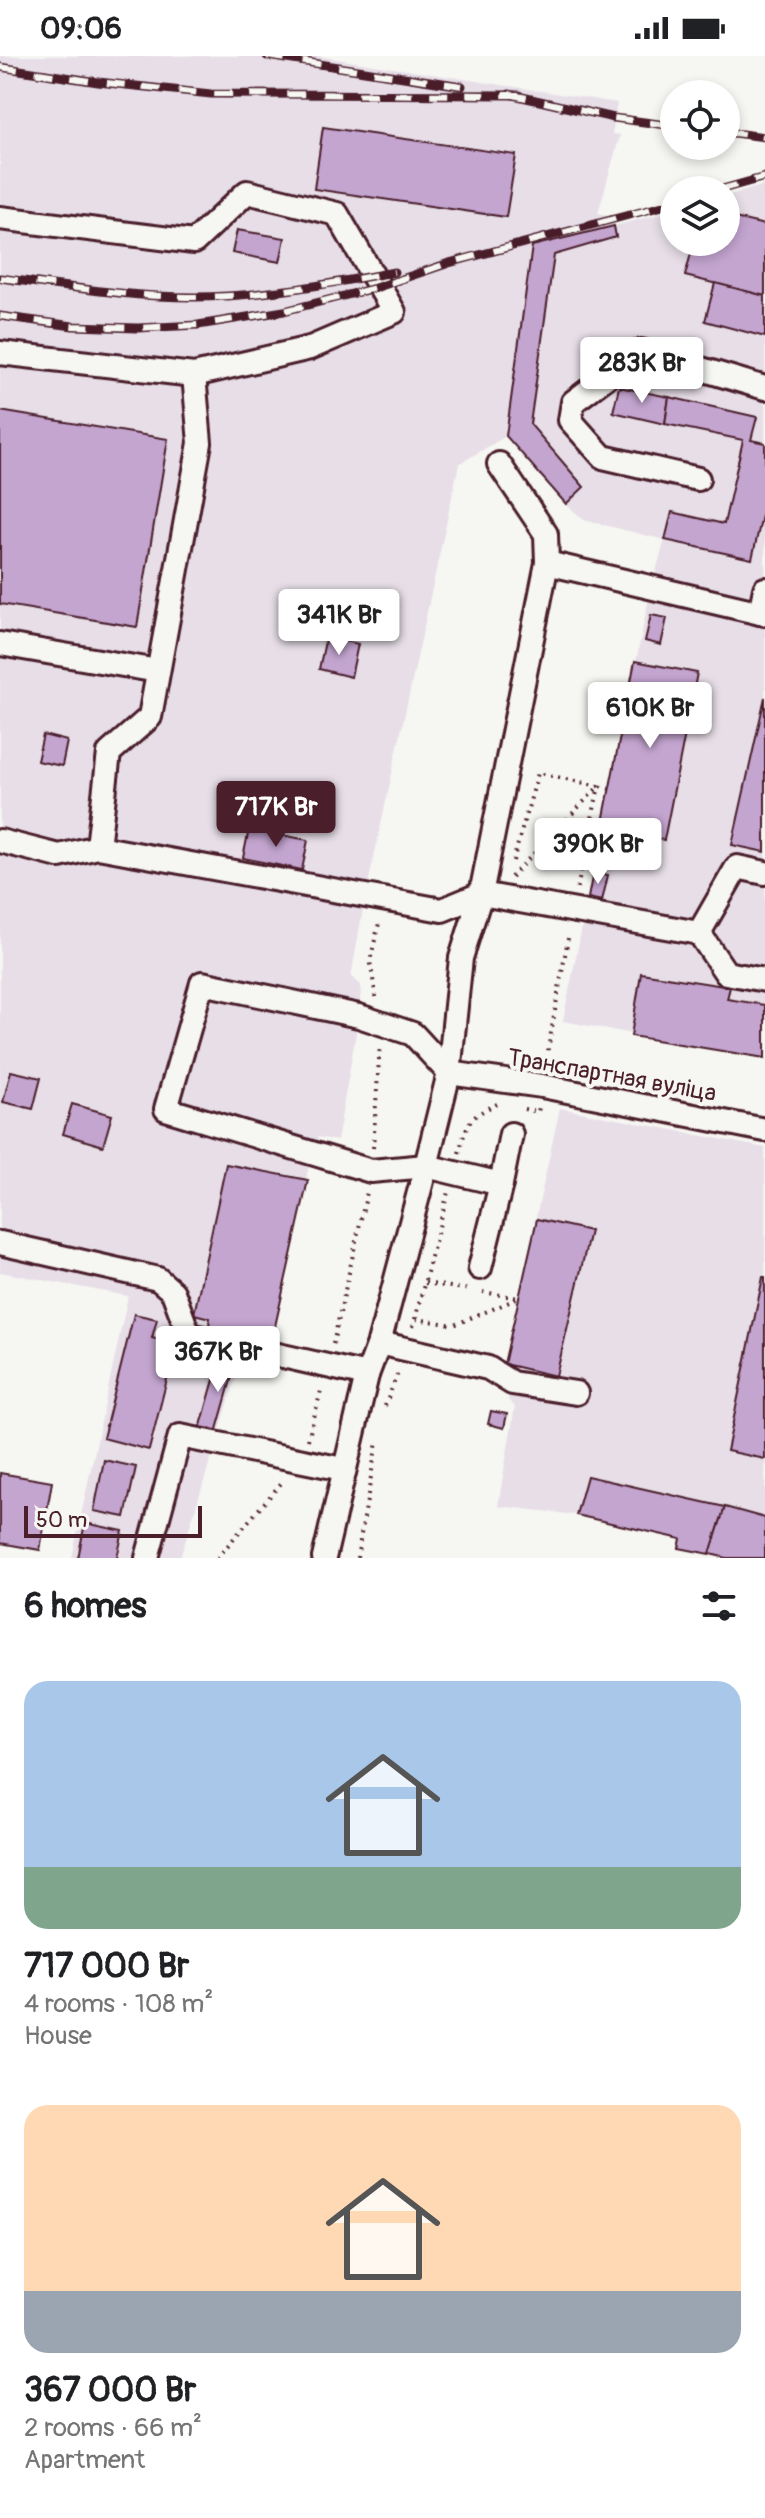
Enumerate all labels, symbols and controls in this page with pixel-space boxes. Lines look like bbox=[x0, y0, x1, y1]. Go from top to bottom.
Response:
text: 09:06 bbox=[40, 10, 122, 47]
map controls bbox=[660, 80, 740, 256]
button: locate bbox=[660, 80, 740, 160]
button: layers bbox=[660, 176, 740, 256]
pin: 283K Br bbox=[568, 337, 716, 405]
text: 283K Br bbox=[598, 347, 686, 379]
pin: 341K Br bbox=[265, 589, 413, 657]
text: 341K Br bbox=[296, 599, 382, 631]
pin: 610K Br bbox=[576, 682, 724, 750]
text: 610K Br bbox=[606, 692, 694, 724]
pin: 717K Br bbox=[202, 781, 350, 849]
text: 717K Br bbox=[235, 791, 318, 823]
pin: 390K Br bbox=[524, 818, 672, 886]
text: 390K Br bbox=[553, 828, 643, 860]
street label: Транспартная вуліца bbox=[505, 1043, 719, 1108]
pin: 367K Br bbox=[144, 1326, 292, 1394]
text: 367K Br bbox=[174, 1336, 262, 1368]
scale bar bbox=[24, 1502, 202, 1538]
text: 50 m bbox=[36, 1506, 87, 1534]
icon: filters bbox=[697, 1584, 741, 1628]
text: 6 homes bbox=[24, 1585, 147, 1628]
icon: home bbox=[311, 1733, 455, 1877]
text: 717 000 Br bbox=[24, 1945, 189, 1988]
text: 4 rooms · 108 m² bbox=[24, 1988, 213, 2020]
text: House bbox=[24, 2020, 92, 2052]
icon: home bbox=[311, 2157, 455, 2301]
text: 367 000 Br bbox=[24, 2369, 196, 2412]
text: 2 rooms · 66 m² bbox=[24, 2412, 202, 2444]
text: Apartment bbox=[24, 2444, 145, 2476]

